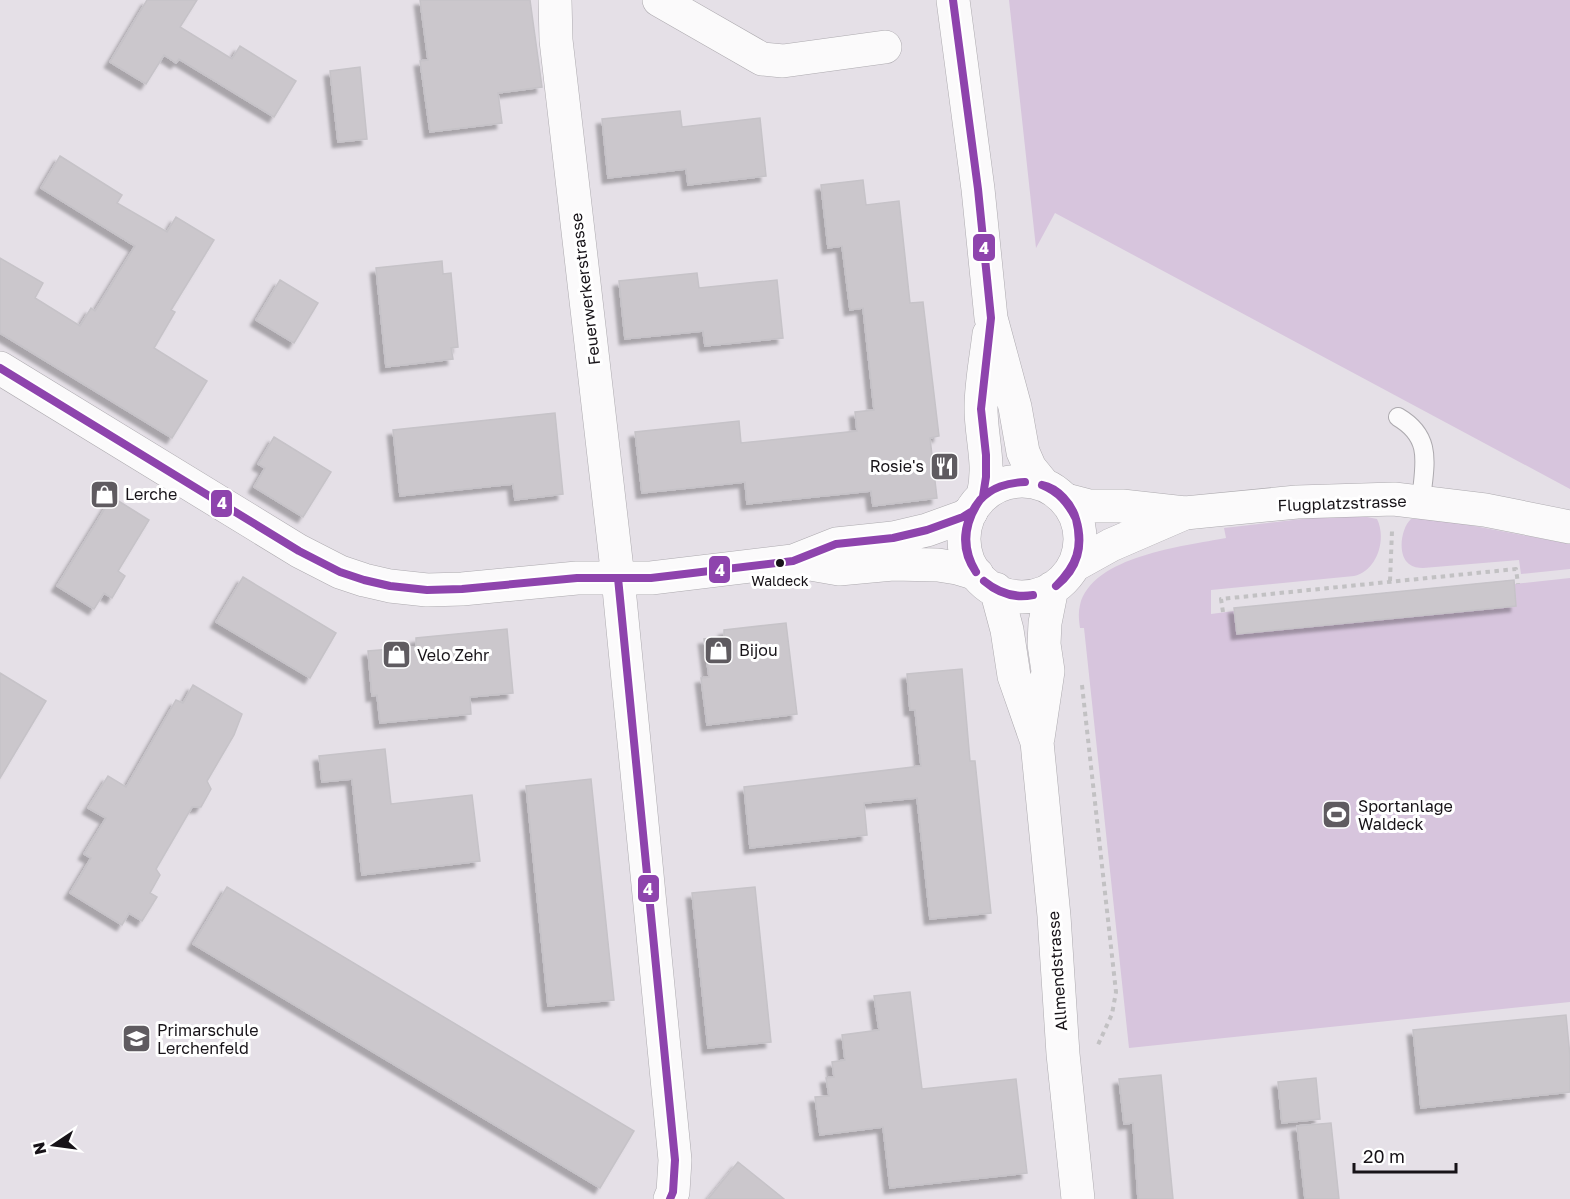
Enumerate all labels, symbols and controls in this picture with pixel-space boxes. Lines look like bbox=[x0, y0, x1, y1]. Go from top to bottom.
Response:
street label: Feuerwerkerstrasse bbox=[566, 212, 604, 366]
line badge: 4 bbox=[972, 233, 996, 262]
text: 4 bbox=[979, 238, 989, 258]
restaurant icon: Rosie's bbox=[929, 450, 961, 482]
place label: Rosie's bbox=[870, 456, 924, 476]
shop icon: Lerche bbox=[88, 478, 120, 510]
place label: Lerche bbox=[125, 484, 177, 504]
line badge: 4 bbox=[210, 489, 233, 518]
street label: Flugplatzstrasse bbox=[1277, 491, 1407, 515]
text: 4 bbox=[217, 493, 227, 513]
line badge: 4 bbox=[708, 555, 731, 584]
marker: Waldeck bbox=[774, 557, 786, 569]
text: 4 bbox=[715, 560, 725, 580]
place label: Waldeck bbox=[751, 572, 809, 589]
shop icon: Bijou bbox=[702, 634, 734, 666]
shop icon: Velo Zehr bbox=[380, 639, 412, 671]
place label: Bijou bbox=[739, 640, 778, 660]
place label: Velo Zehr bbox=[417, 645, 489, 665]
place label: Sportanlage Waldeck bbox=[1358, 796, 1453, 834]
sports icon: Sportanlage Waldeck bbox=[1321, 799, 1353, 831]
line badge: 4 bbox=[637, 874, 660, 903]
text: 4 bbox=[643, 879, 653, 899]
street label: Allmendstrasse bbox=[1043, 910, 1071, 1032]
place label: Primarschule Lerchenfeld bbox=[157, 1020, 258, 1058]
school or university icon: Primarschule Lerchenfeld bbox=[120, 1023, 152, 1055]
north arrow bbox=[24, 1115, 84, 1175]
scale bar bbox=[1354, 1136, 1456, 1174]
text: N bbox=[28, 1140, 50, 1157]
text: 20 m bbox=[1363, 1145, 1405, 1167]

